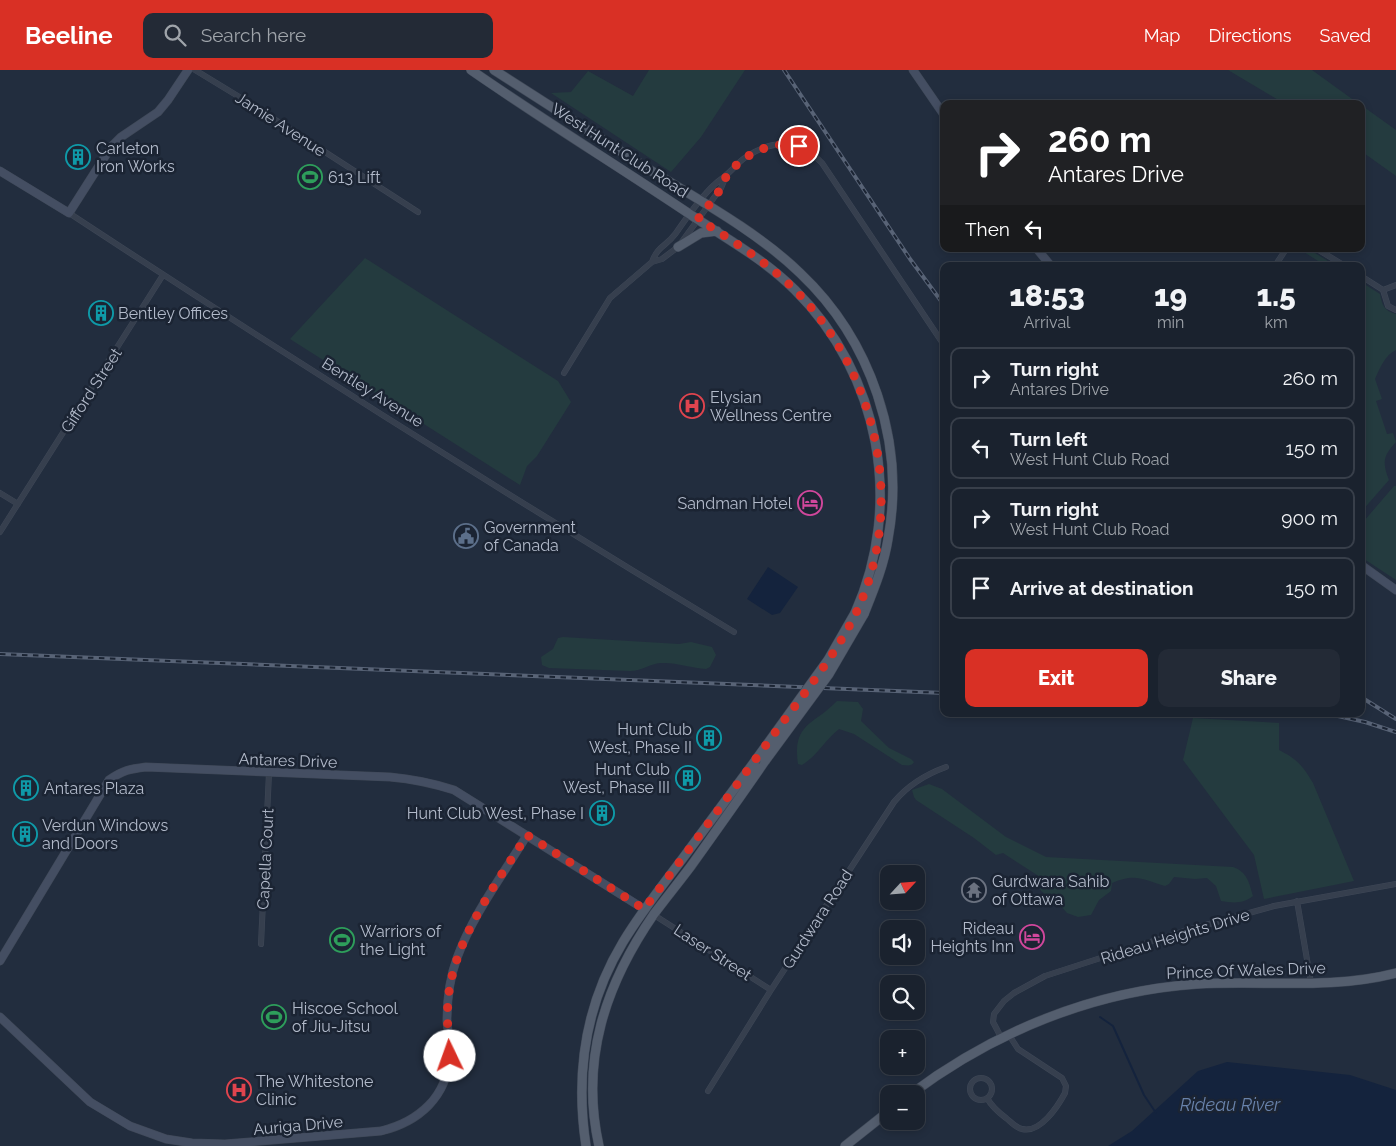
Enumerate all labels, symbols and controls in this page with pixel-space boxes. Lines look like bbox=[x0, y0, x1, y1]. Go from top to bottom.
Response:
search box bbox=[143, 13, 493, 58]
text: Beeline bbox=[25, 21, 113, 50]
icon: search bbox=[161, 21, 189, 49]
text: Search here bbox=[201, 24, 306, 46]
text: Map bbox=[1144, 25, 1180, 46]
text: Directions bbox=[1208, 25, 1292, 46]
text: Saved bbox=[1320, 25, 1371, 46]
street label: Jamie Avenue bbox=[232, 88, 329, 161]
street label: West Hunt Club Road bbox=[548, 99, 692, 202]
text: 260 m bbox=[1048, 119, 1151, 160]
icon: right bbox=[965, 120, 1030, 185]
pin bbox=[778, 125, 820, 167]
icon: arrive bbox=[785, 132, 813, 160]
place label: Carleton Iron Works bbox=[96, 139, 175, 176]
building icon: Carleton Iron Works bbox=[65, 144, 91, 170]
text: Antares Drive bbox=[1048, 161, 1184, 187]
sports icon: 613 Lift bbox=[297, 164, 323, 190]
place label: 613 Lift bbox=[328, 168, 381, 187]
icon: left bbox=[1020, 215, 1048, 243]
text: Then bbox=[965, 218, 1010, 240]
text: 18:53 bbox=[1009, 278, 1085, 313]
text: 19 bbox=[1154, 278, 1187, 313]
text: 1.5 bbox=[1256, 278, 1296, 313]
building icon: Bentley Offices bbox=[88, 300, 114, 326]
place label: Bentley Offices bbox=[118, 304, 228, 323]
text: Arrival bbox=[1024, 313, 1070, 332]
text: min bbox=[1157, 313, 1184, 332]
text: km bbox=[1265, 313, 1288, 332]
street label: Gifford Street bbox=[57, 344, 126, 436]
street label: Bentley Avenue bbox=[318, 354, 427, 431]
text: Turn right bbox=[1010, 358, 1099, 380]
icon: right bbox=[967, 364, 995, 392]
text: 260 m bbox=[1283, 367, 1338, 389]
text: Antares Drive bbox=[1010, 380, 1109, 399]
place label: Elysian Wellness Centre bbox=[710, 388, 832, 425]
hospital icon: Elysian Wellness Centre bbox=[679, 393, 705, 419]
text: Turn left bbox=[1010, 428, 1087, 450]
icon: left bbox=[967, 434, 995, 462]
text: 150 m bbox=[1286, 437, 1338, 459]
text: West Hunt Club Road bbox=[1010, 450, 1169, 469]
hotel icon: Sandman Hotel bbox=[797, 490, 823, 516]
place label: Sandman Hotel bbox=[677, 494, 793, 513]
text: Turn right bbox=[1010, 498, 1099, 520]
icon: right bbox=[967, 504, 995, 532]
text: 900 m bbox=[1281, 507, 1338, 529]
place label: Government of Canada bbox=[484, 518, 577, 555]
text: West Hunt Club Road bbox=[1010, 520, 1169, 539]
public building icon: Government of Canada bbox=[453, 523, 479, 549]
icon: arrive bbox=[967, 574, 995, 602]
text: Arrive at destination bbox=[1010, 577, 1194, 599]
text: 150 m bbox=[1286, 577, 1338, 599]
button: Exit bbox=[965, 649, 1148, 707]
button: Share bbox=[1158, 649, 1340, 707]
place label: Hunt Club West, Phase II bbox=[589, 720, 692, 757]
building icon: Hunt Club West, Phase II bbox=[696, 725, 722, 751]
street label: Antares Drive bbox=[238, 749, 338, 772]
place label: Hunt Club West, Phase III bbox=[563, 760, 670, 797]
building icon: Hunt Club West, Phase III bbox=[675, 765, 701, 791]
building icon: Antares Plaza bbox=[13, 775, 39, 801]
place label: Antares Plaza bbox=[44, 779, 144, 798]
building icon: Hunt Club West, Phase I bbox=[589, 800, 615, 826]
place label: Hunt Club West, Phase I bbox=[407, 804, 584, 823]
street label: Capella Court bbox=[253, 807, 278, 910]
place label: Verdun Windows and Doors bbox=[42, 816, 168, 853]
building icon: Verdun Windows and Doors bbox=[12, 821, 38, 847]
north arrow bbox=[880, 865, 925, 910]
map controls bbox=[880, 865, 925, 1130]
street label: Gurdwara Road bbox=[778, 866, 857, 972]
place label: Gurdwara Sahib of Ottawa bbox=[992, 872, 1109, 909]
temple icon: Gurdwara Sahib of Ottawa bbox=[961, 877, 987, 903]
street label: Rideau Heights Drive bbox=[1098, 905, 1252, 968]
place label: Rideau Heights Inn bbox=[931, 919, 1014, 956]
street label: Laser Street bbox=[670, 920, 756, 985]
button: sound bbox=[880, 920, 925, 965]
place label: Warriors of the Light bbox=[360, 922, 442, 959]
hotel icon: Rideau Heights Inn bbox=[1019, 924, 1045, 950]
sports icon: Warriors of the Light bbox=[329, 927, 355, 953]
street label: Prince Of Wales Drive bbox=[1166, 958, 1326, 983]
button: search bbox=[880, 975, 925, 1020]
place label: Hiscoe School of Jiu-Jitsu bbox=[292, 999, 399, 1036]
sports icon: Hiscoe School of Jiu-Jitsu bbox=[261, 1004, 287, 1030]
position arrow bbox=[423, 1029, 475, 1081]
button: + bbox=[880, 1030, 925, 1075]
place label: The Whitestone Clinic bbox=[256, 1072, 373, 1109]
hospital icon: The Whitestone Clinic bbox=[226, 1077, 252, 1103]
button: − bbox=[880, 1085, 925, 1130]
water label: Rideau River bbox=[1180, 1094, 1281, 1115]
street label: Auriga Drive bbox=[252, 1112, 344, 1139]

